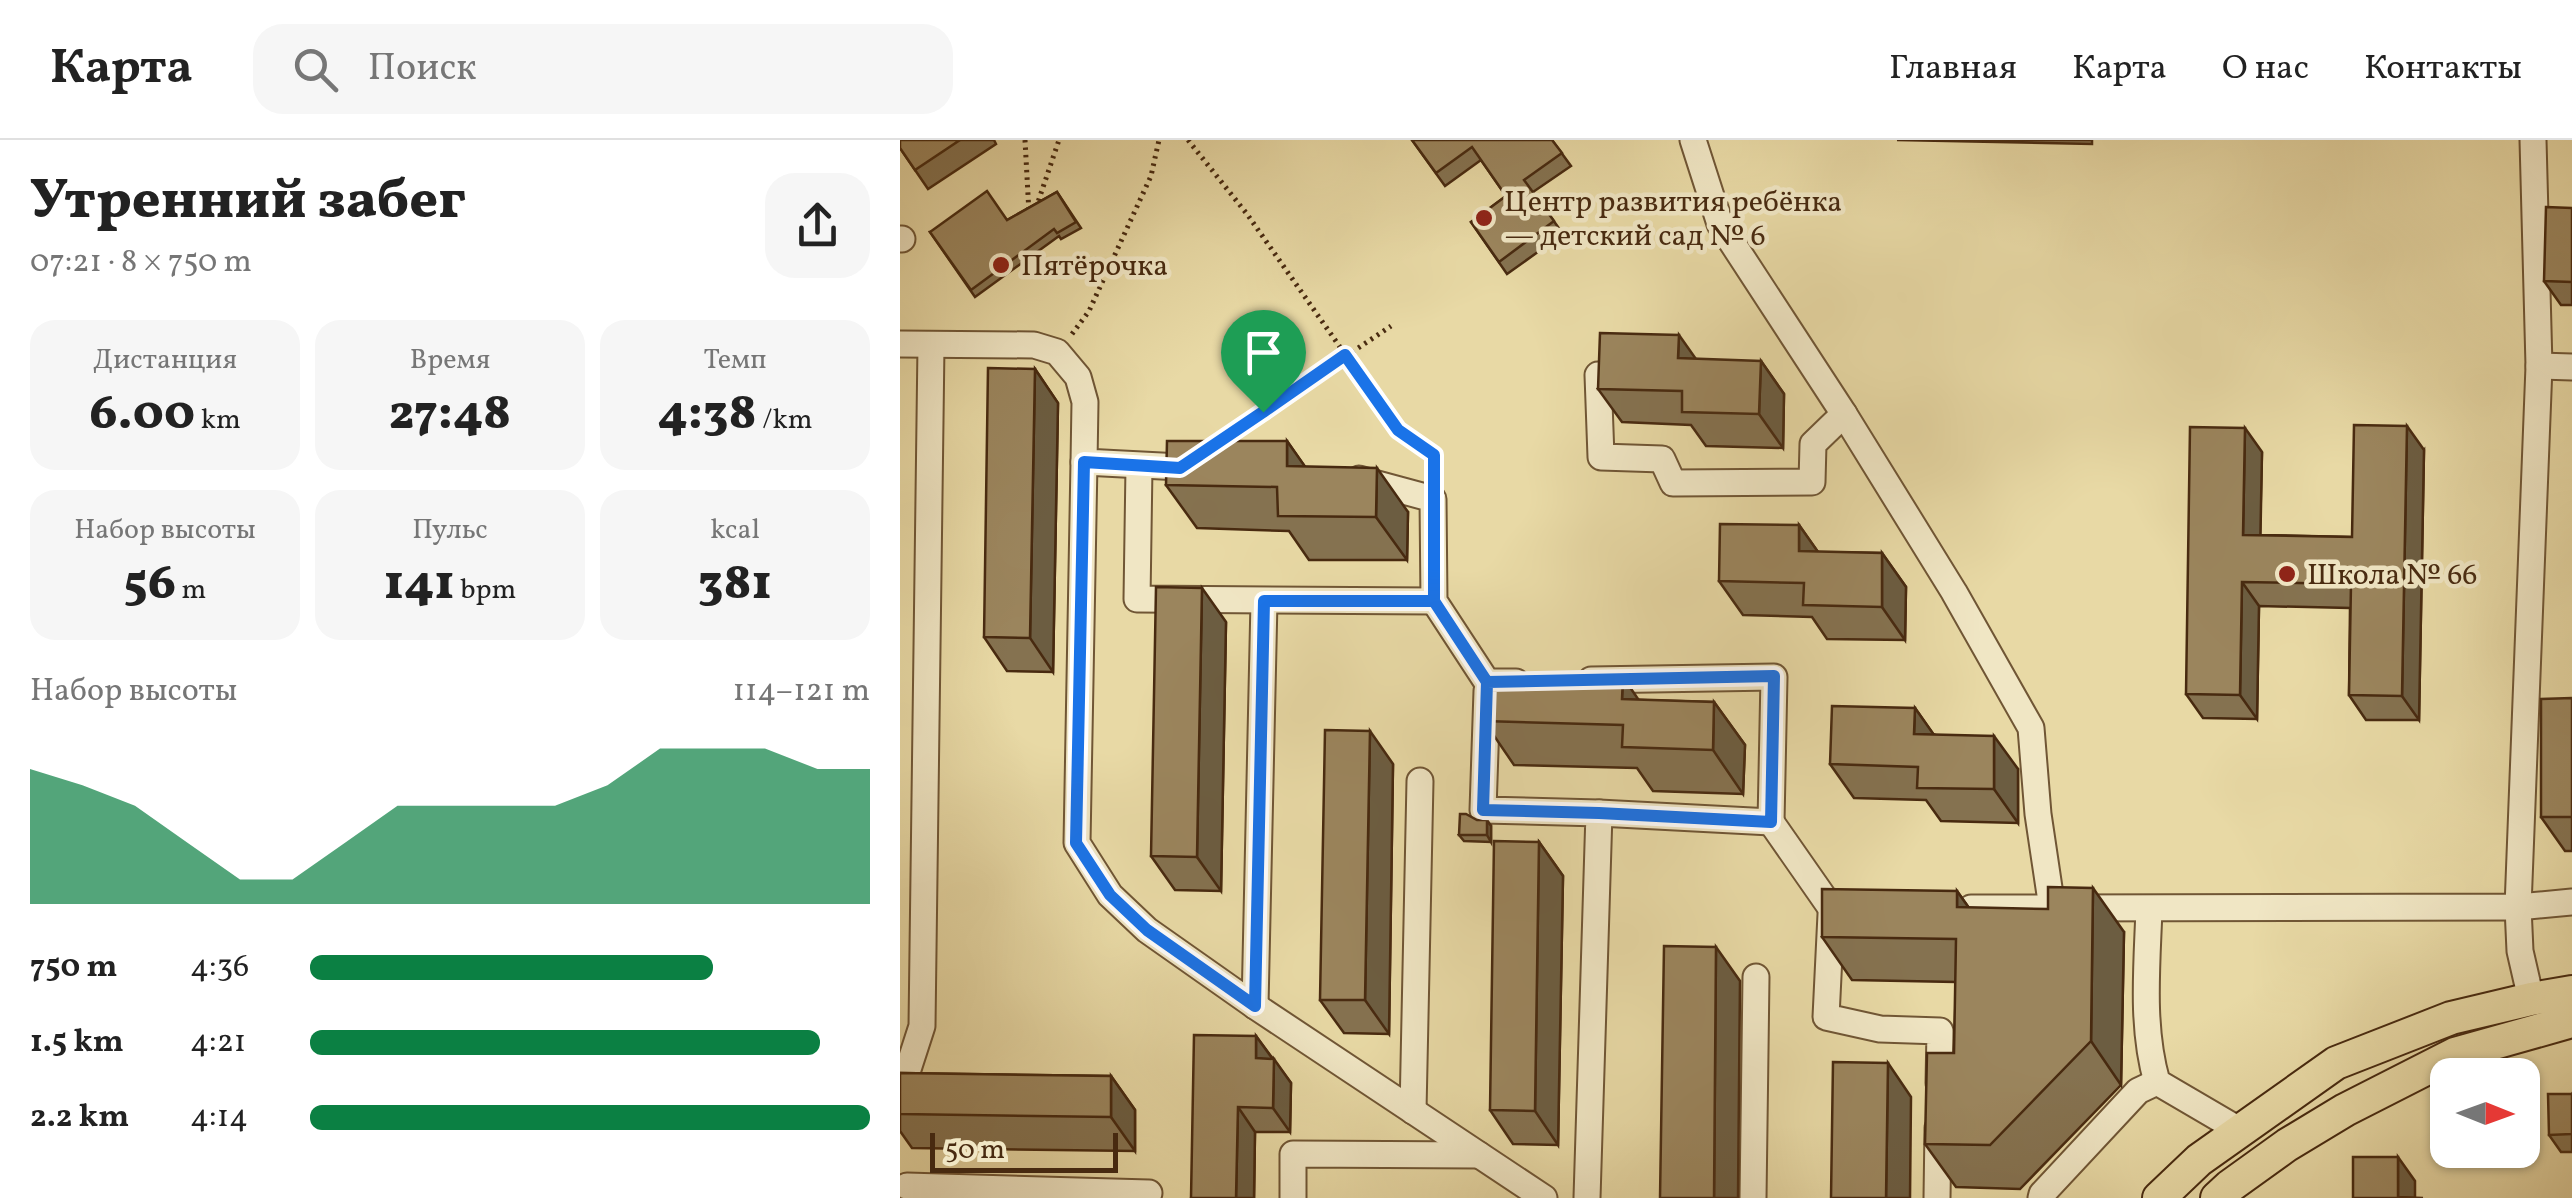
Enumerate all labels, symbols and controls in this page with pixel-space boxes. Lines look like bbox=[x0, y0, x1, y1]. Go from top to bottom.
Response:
search box bbox=[253, 24, 953, 114]
text: Карта bbox=[50, 36, 193, 103]
icon: search bbox=[288, 42, 343, 97]
text: Поиск bbox=[368, 43, 477, 96]
text: Главная bbox=[1889, 45, 2017, 93]
text: Карта bbox=[2072, 45, 2167, 93]
text: О нас bbox=[2222, 45, 2309, 93]
text: Контакты bbox=[2364, 45, 2522, 93]
text: Утренний забег bbox=[30, 165, 466, 241]
button: share bbox=[765, 173, 870, 278]
place label: Центр развития ребёнка — детский сад № 6 bbox=[1504, 182, 1842, 258]
marker: Центр развития ребёнка — детский сад № 6 bbox=[1473, 207, 1495, 229]
text: 07:21 · 8 × 750 m bbox=[30, 241, 252, 285]
place label: Пятёрочка bbox=[1021, 246, 1168, 288]
marker: Пятёрочка bbox=[990, 254, 1012, 276]
pin bbox=[1221, 310, 1306, 413]
icon: arrive bbox=[1236, 325, 1291, 380]
text: Дистанция bbox=[93, 341, 237, 380]
text: Время bbox=[410, 341, 490, 380]
text: Темп bbox=[703, 341, 767, 380]
text: 6.00 bbox=[89, 380, 195, 450]
text: 27:48 bbox=[389, 380, 511, 450]
text: 4:38 bbox=[658, 380, 757, 450]
text: km bbox=[195, 401, 241, 440]
text: /km bbox=[757, 401, 812, 440]
text: Набор высоты bbox=[74, 511, 256, 550]
text: Пульс bbox=[412, 511, 488, 550]
text: kcal bbox=[710, 511, 760, 550]
text: 56 bbox=[124, 550, 176, 620]
text: 141 bbox=[384, 550, 455, 620]
text: 381 bbox=[698, 550, 772, 620]
place label: Школа № 66 bbox=[2307, 555, 2478, 597]
marker: Школа № 66 bbox=[2276, 563, 2298, 585]
text: m bbox=[176, 571, 206, 610]
text: bpm bbox=[455, 571, 516, 610]
text: Набор высоты bbox=[30, 670, 237, 714]
text: 114–121 m bbox=[732, 670, 870, 714]
text: 750 m bbox=[30, 946, 117, 990]
text: 4:36 bbox=[190, 946, 249, 990]
text: 1.5 km bbox=[30, 1021, 124, 1065]
text: 4:21 bbox=[190, 1021, 246, 1065]
north arrow bbox=[2430, 1058, 2540, 1168]
map controls bbox=[2430, 1058, 2540, 1168]
text: 2.2 km bbox=[30, 1096, 129, 1140]
text: 4:14 bbox=[190, 1096, 248, 1140]
scale bar bbox=[930, 1128, 1118, 1172]
text: 50 m bbox=[945, 1131, 1005, 1170]

